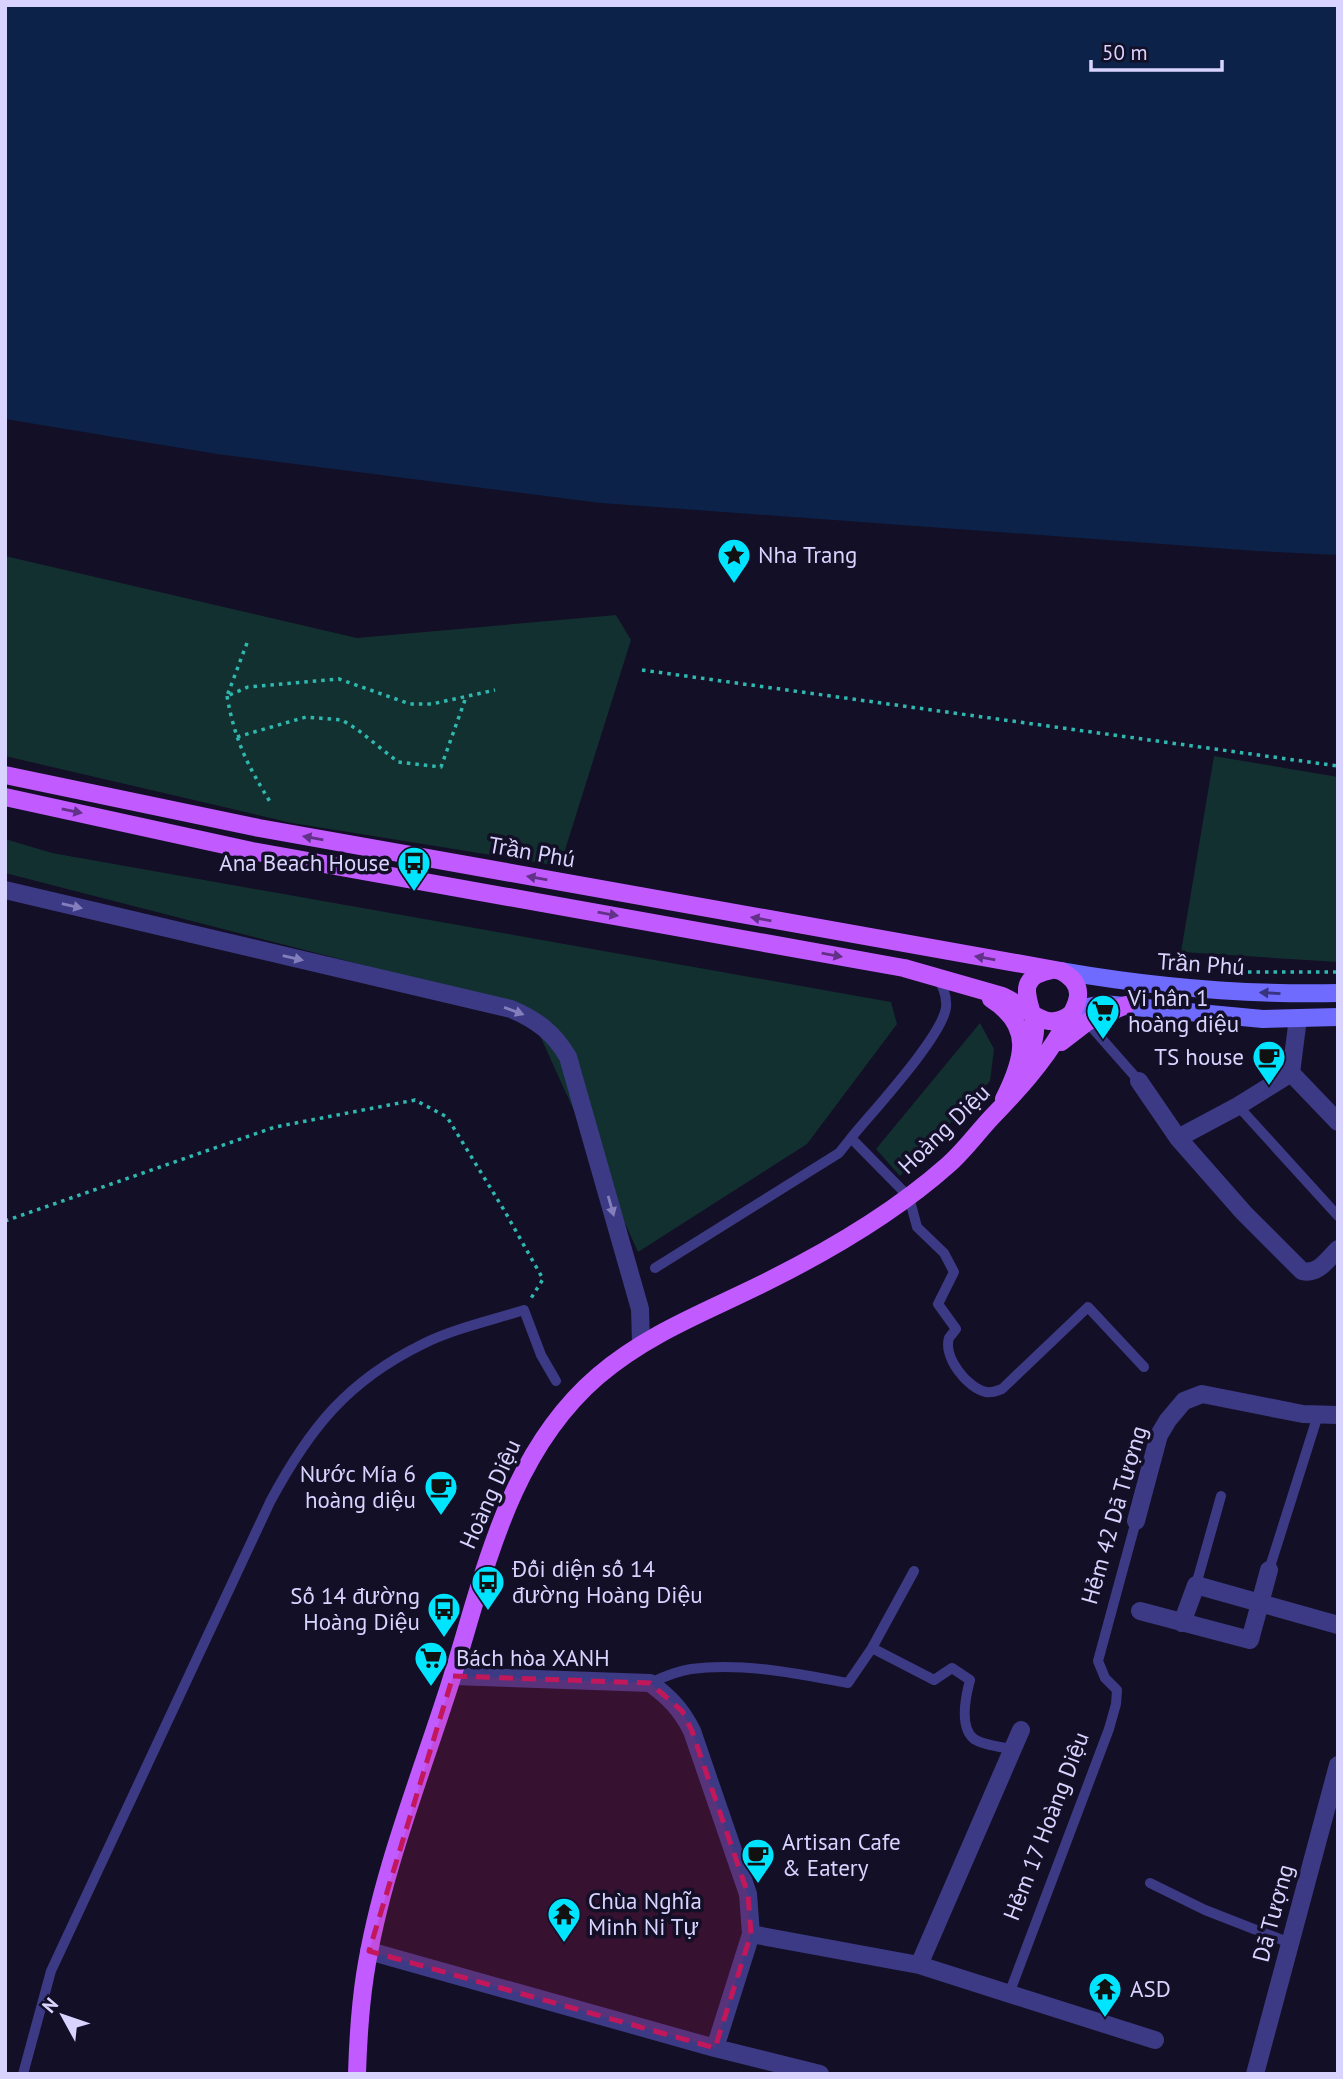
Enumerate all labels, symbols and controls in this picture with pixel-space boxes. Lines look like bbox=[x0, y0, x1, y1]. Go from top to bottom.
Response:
scale bar bbox=[1091, 28, 1222, 72]
text: 50 m bbox=[1102, 39, 1148, 66]
place icon: Nha Trang bbox=[715, 536, 753, 585]
place label: Nha Trang bbox=[758, 540, 857, 569]
one-way arrow bbox=[61, 806, 83, 817]
street label: Trần Phú bbox=[486, 830, 578, 873]
one-way arrow bbox=[302, 832, 324, 843]
bus stop icon: Ana Beach House bbox=[395, 844, 433, 893]
place label: Ana Beach House bbox=[219, 848, 390, 877]
one-way arrow bbox=[526, 872, 548, 883]
one-way arrow bbox=[61, 901, 83, 912]
one-way arrow bbox=[597, 909, 619, 920]
one-way arrow bbox=[750, 913, 772, 924]
street label: Trần Phú bbox=[1156, 946, 1246, 981]
one-way arrow bbox=[821, 950, 843, 961]
one-way arrow bbox=[974, 952, 996, 963]
one-way arrow bbox=[282, 953, 304, 964]
place label: Vi hân 1 hoàng diệu bbox=[1127, 983, 1239, 1038]
one-way arrow bbox=[1258, 988, 1280, 999]
supermarket icon: Vi hân 1 hoàng diệu bbox=[1084, 992, 1122, 1041]
one-way arrow bbox=[504, 1006, 525, 1017]
cafe icon: TS house bbox=[1250, 1038, 1288, 1087]
place label: TS house bbox=[1154, 1042, 1244, 1071]
street label: Hoàng Diệu bbox=[892, 1078, 996, 1180]
one-way arrow bbox=[606, 1195, 616, 1216]
street label: Hẻm 42 Dã Tượng bbox=[1074, 1422, 1153, 1607]
street label: Hoàng Diệu bbox=[453, 1435, 527, 1553]
place label: Nước Mía 6 hoàng diệu bbox=[300, 1459, 416, 1514]
cafe icon: Nước Mía 6 hoàng diệu bbox=[422, 1468, 460, 1517]
place label: Đối diện số 14 đường Hoàng Diệu bbox=[511, 1554, 703, 1609]
bus stop icon: Đối diện số 14 đường Hoàng Diệu bbox=[469, 1563, 507, 1612]
place label: Số 14 đường Hoàng Diệu bbox=[290, 1581, 420, 1636]
bus stop icon: Số 14 đường Hoàng Diệu bbox=[425, 1590, 463, 1639]
supermarket icon: Bách hòa XANH bbox=[412, 1639, 450, 1688]
place label: Bách hòa XANH bbox=[456, 1643, 610, 1672]
street label: Hẻm 17 Hoàng Diệu bbox=[996, 1727, 1095, 1924]
place label: Artisan Cafe & Eatery bbox=[782, 1827, 901, 1882]
cafe icon: Artisan Cafe & Eatery bbox=[739, 1836, 777, 1885]
street label: Dã Tượng bbox=[1246, 1861, 1299, 1965]
place label: Chùa Nghĩa Minh Ni Tự bbox=[588, 1886, 702, 1941]
temple icon: Chùa Nghĩa Minh Ni Tự bbox=[545, 1895, 583, 1944]
temple icon: ASD bbox=[1086, 1970, 1124, 2019]
place label: ASD bbox=[1130, 1974, 1171, 2003]
north arrow bbox=[28, 1981, 98, 2051]
text: N bbox=[37, 1993, 63, 2018]

